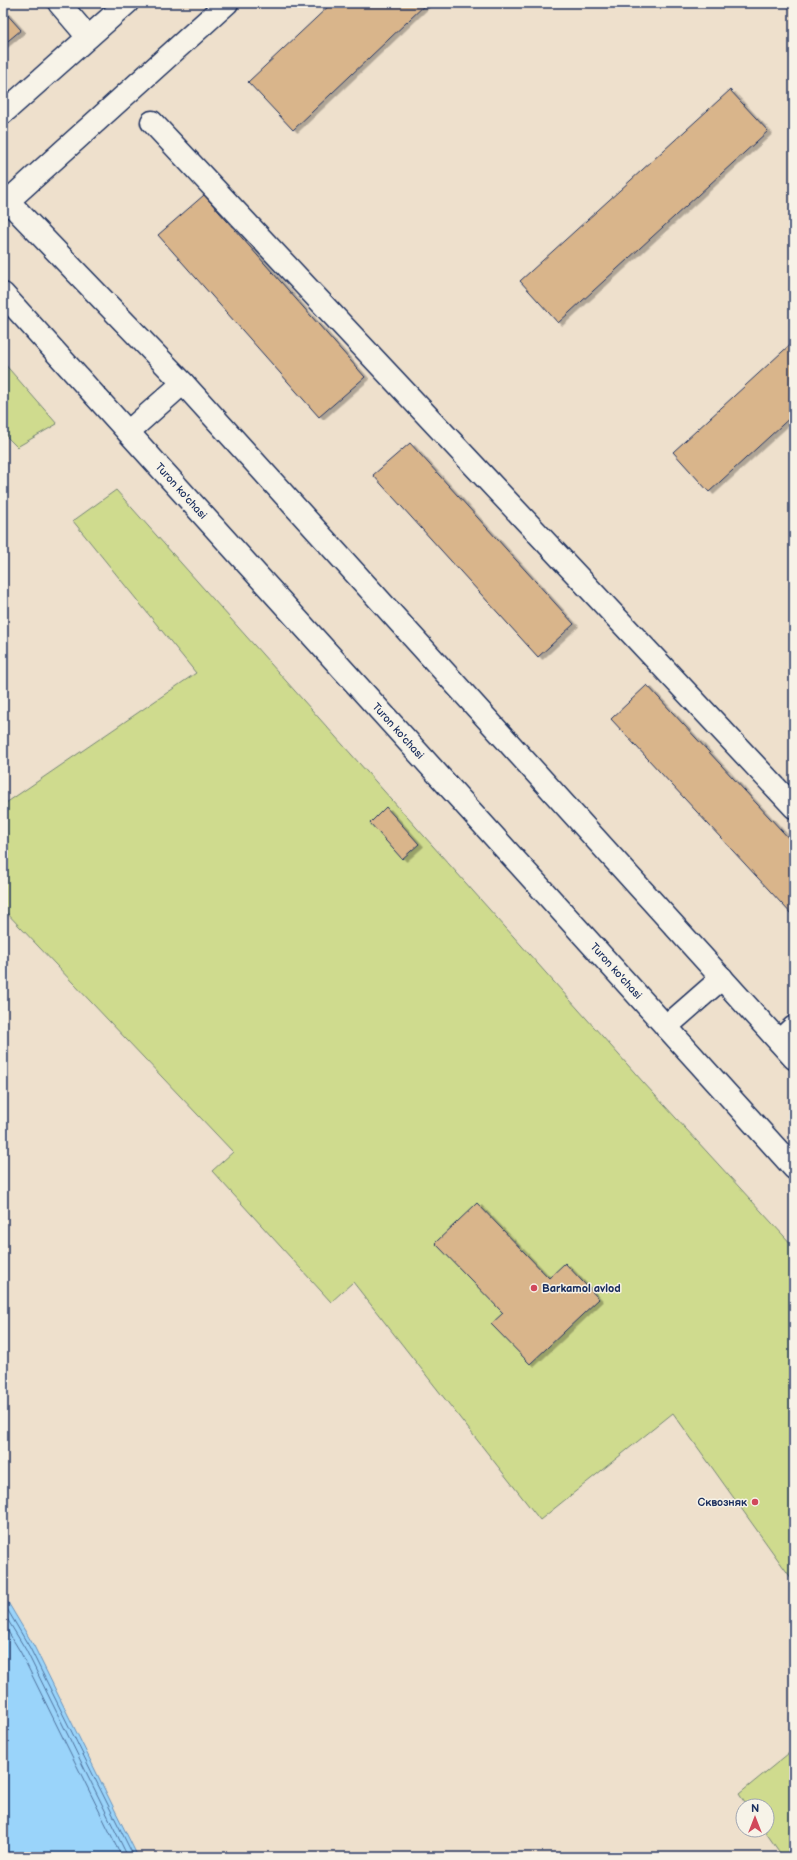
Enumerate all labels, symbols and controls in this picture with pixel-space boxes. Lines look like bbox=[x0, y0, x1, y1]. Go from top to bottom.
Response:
street label: Turon ko'chasi bbox=[152, 460, 210, 522]
street label: Turon ko'chasi bbox=[369, 700, 427, 762]
street label: Turon ko'chasi bbox=[587, 940, 645, 1002]
place label: Barkamol avlod bbox=[542, 1282, 621, 1295]
marker: Barkamol avlod bbox=[529, 1283, 539, 1293]
place label: Сквозняк bbox=[698, 1496, 747, 1509]
marker: Сквозняк bbox=[750, 1497, 760, 1507]
north arrow bbox=[735, 1798, 775, 1838]
text: N bbox=[751, 1802, 759, 1815]

